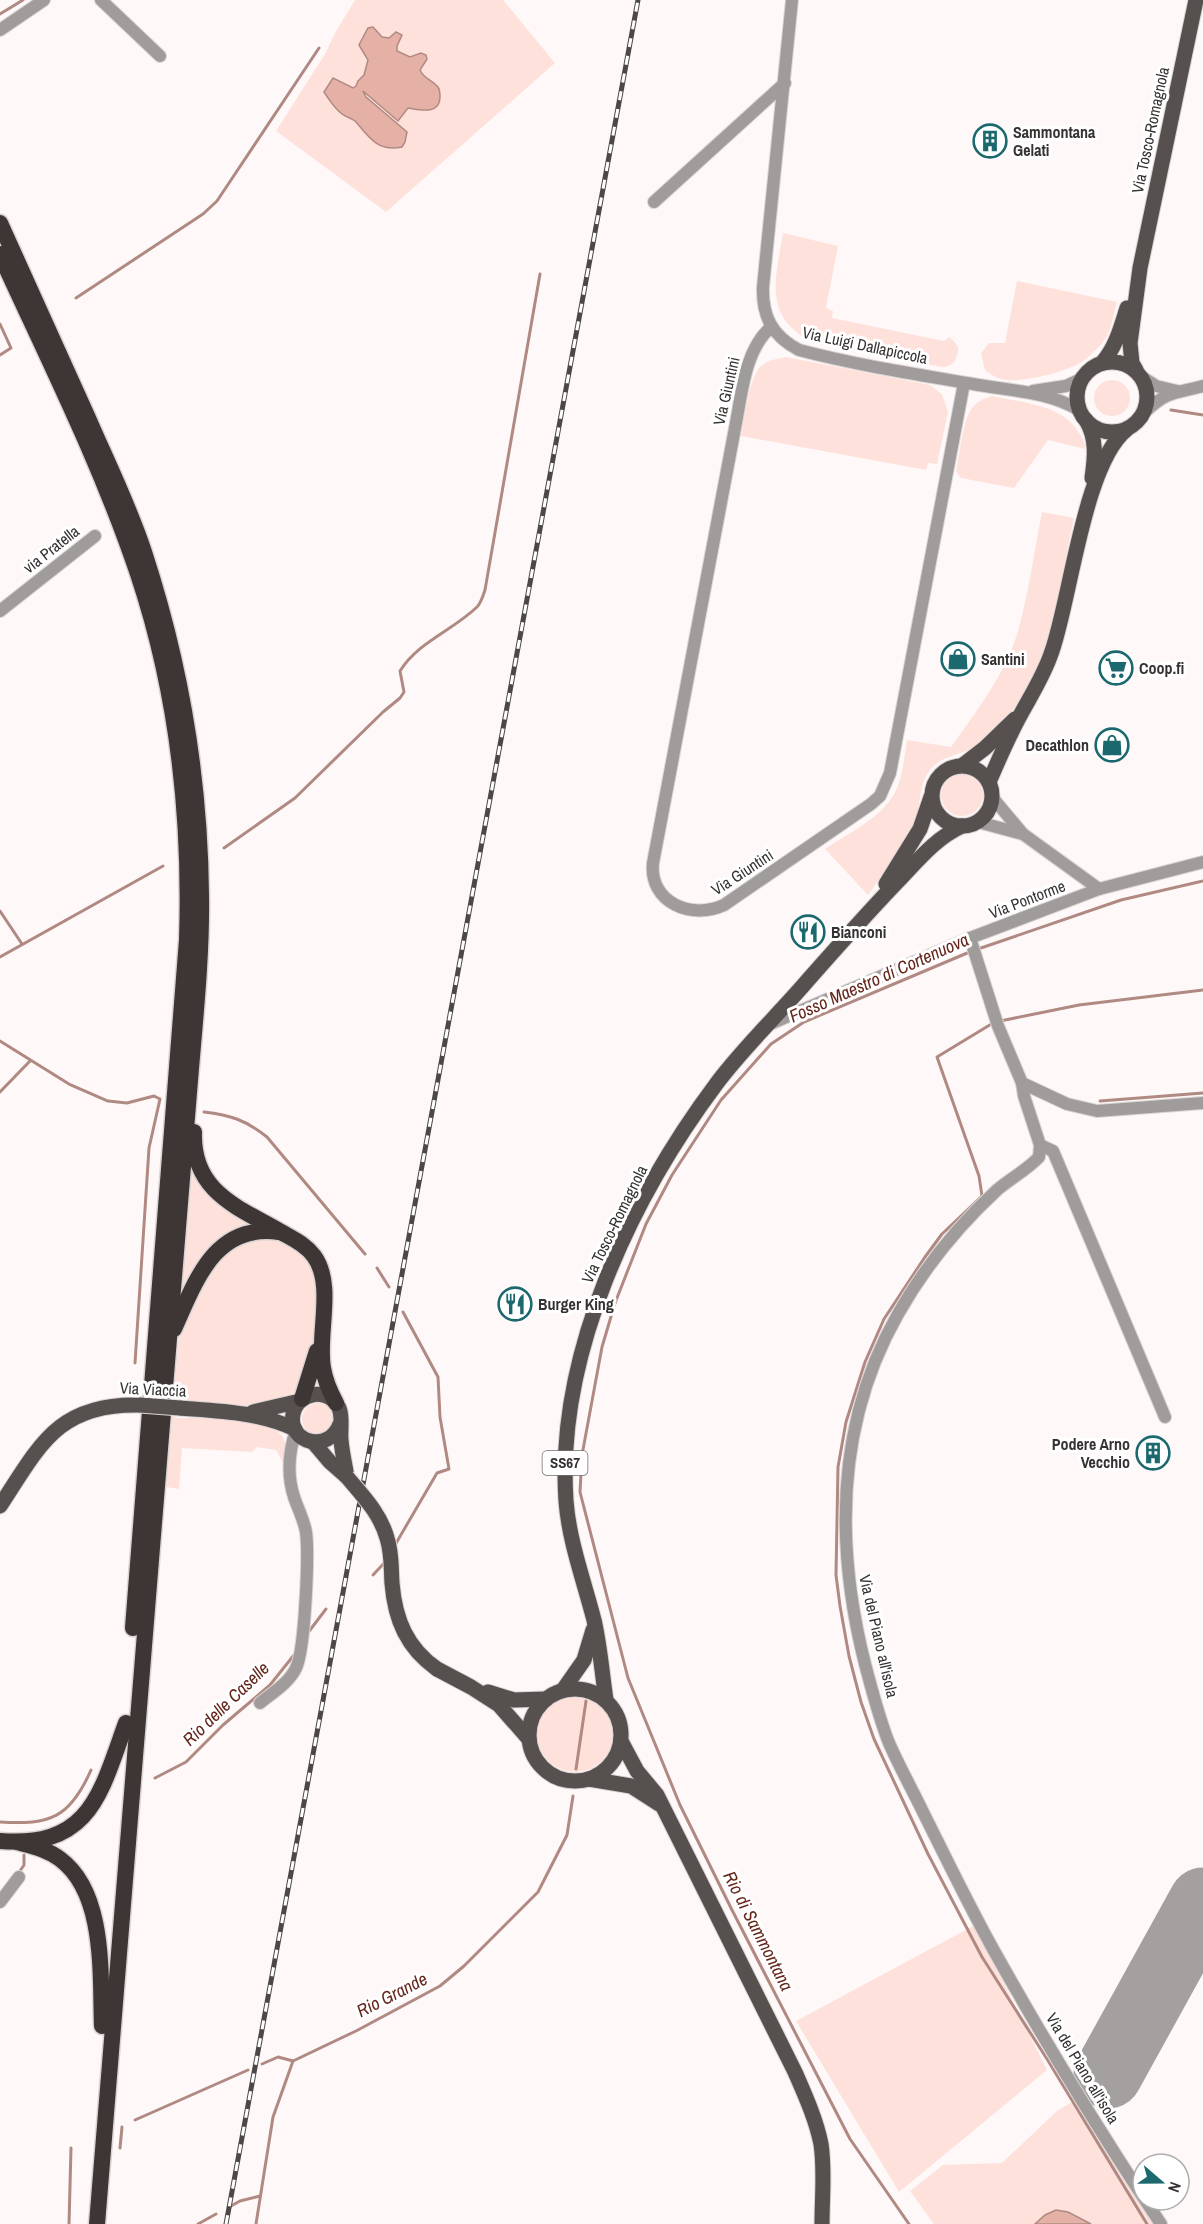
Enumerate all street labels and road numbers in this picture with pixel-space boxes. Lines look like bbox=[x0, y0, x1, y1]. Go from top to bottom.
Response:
street label: Via Tosco-Romagnola bbox=[1126, 64, 1174, 195]
street label: Via Luigi Dallapiccola bbox=[800, 321, 930, 369]
street label: Via Giuntini bbox=[707, 355, 745, 427]
street label: via Pratella bbox=[18, 520, 84, 578]
street label: Via Giuntini bbox=[707, 844, 777, 900]
street label: Via Pontorme bbox=[986, 874, 1068, 924]
street label: Via Tosco-Romagnola bbox=[576, 1161, 652, 1287]
street label: Via Viaccia bbox=[119, 1376, 188, 1402]
road number: SS67 bbox=[542, 1451, 588, 1475]
street label: Via del Piano all'isola bbox=[854, 1572, 904, 1700]
street label: Via del Piano all'isola bbox=[1041, 2009, 1125, 2128]

